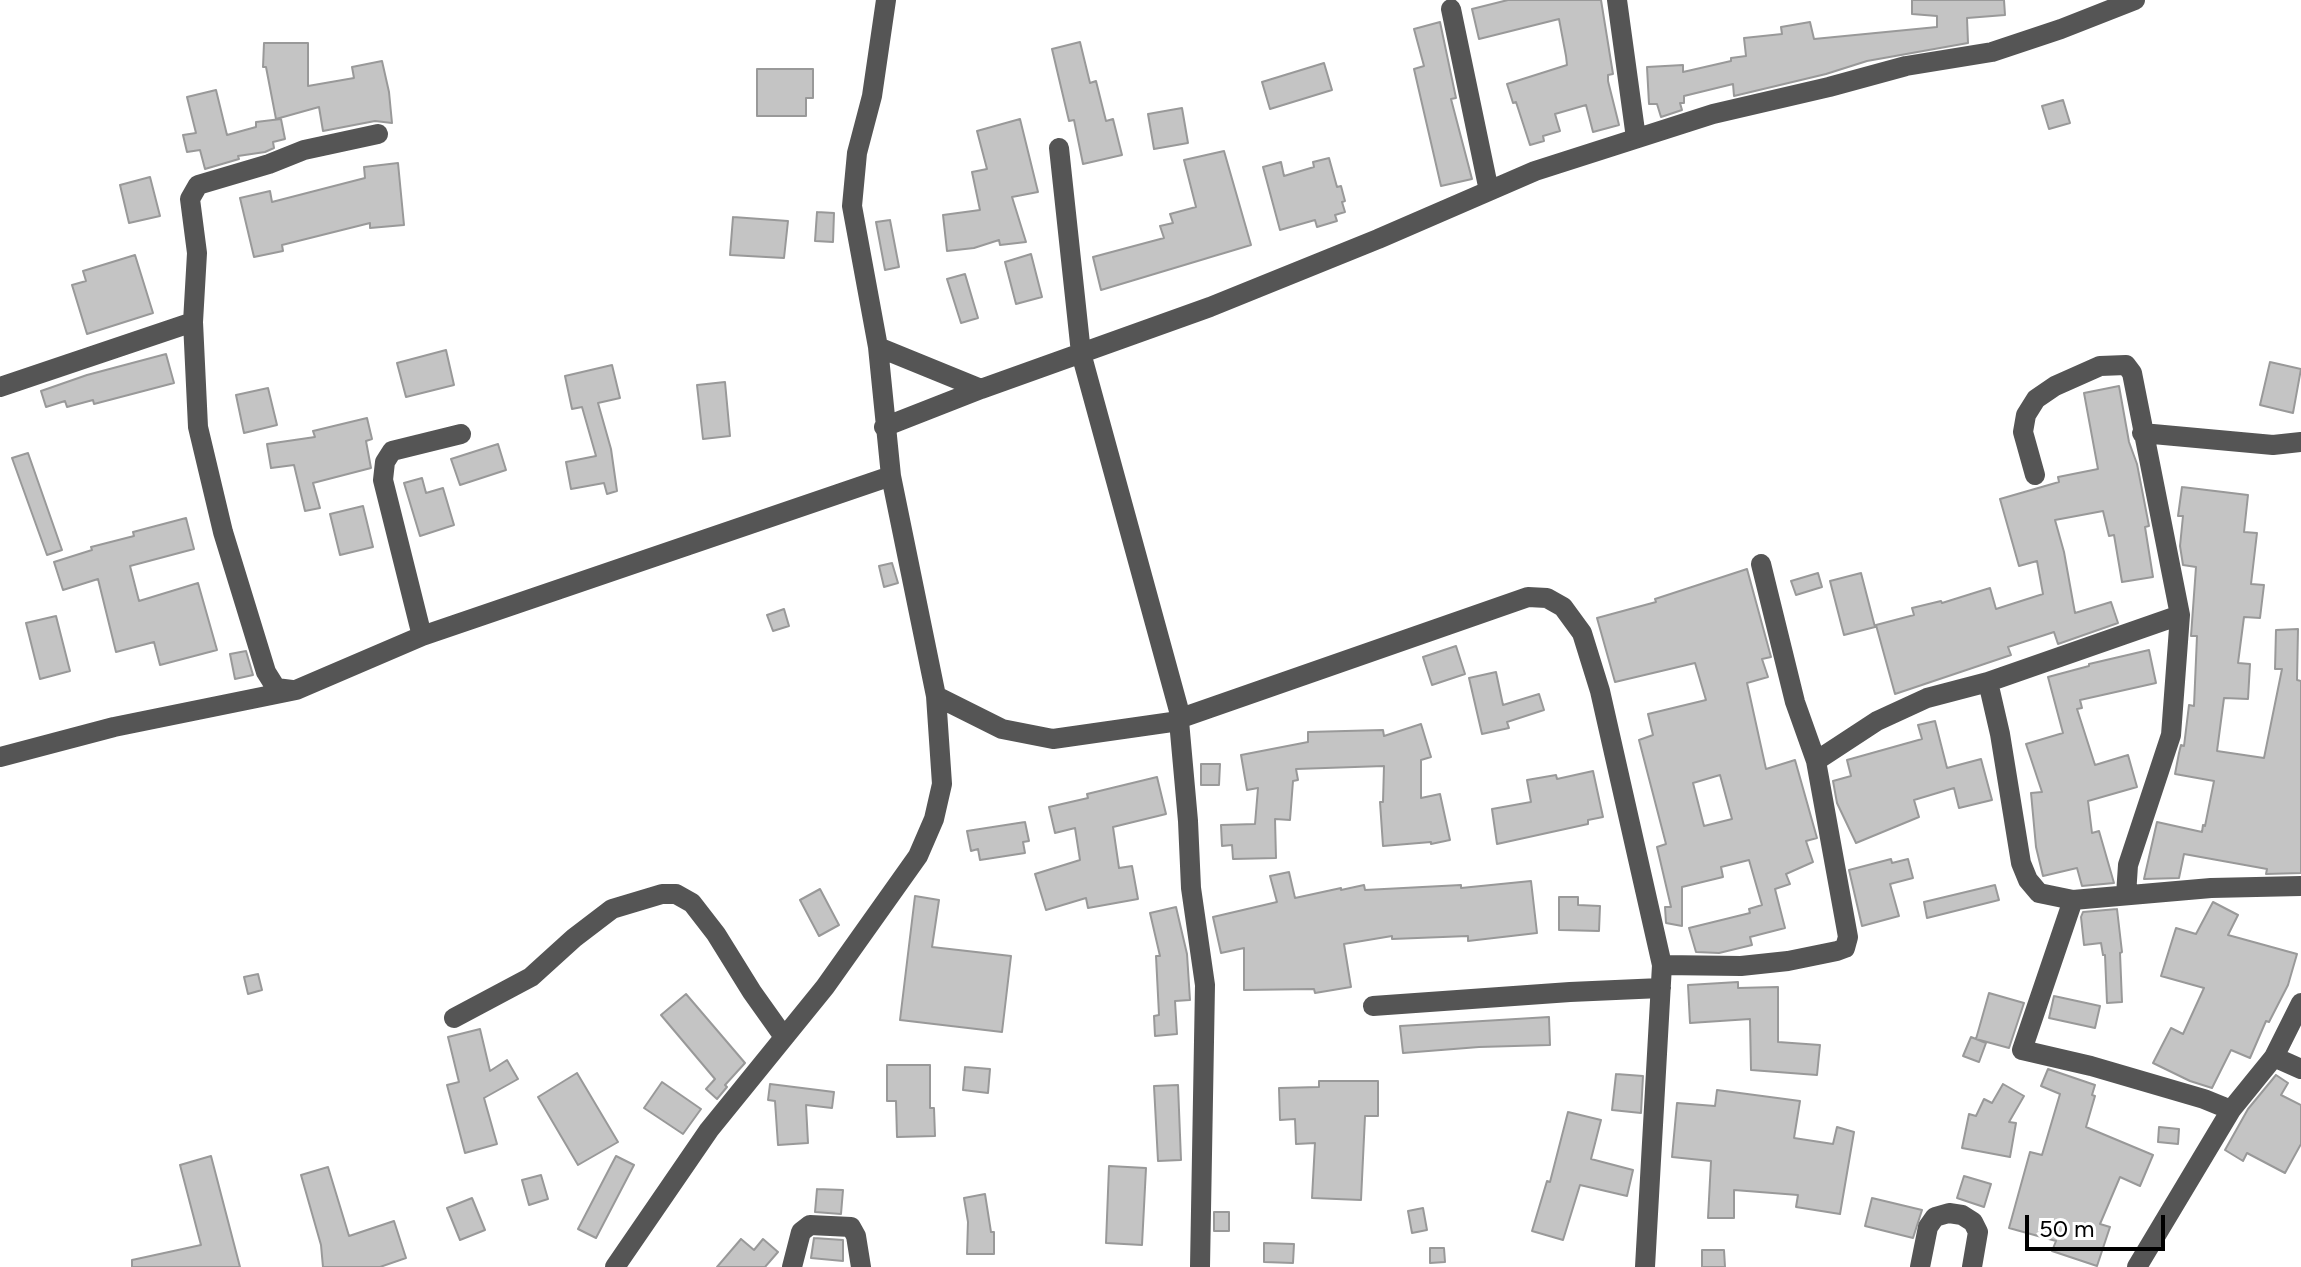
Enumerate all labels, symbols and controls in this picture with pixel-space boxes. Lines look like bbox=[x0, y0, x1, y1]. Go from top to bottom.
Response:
scale bar bbox=[2029, 1199, 2169, 1249]
text: 50 m bbox=[2039, 1214, 2095, 1243]

